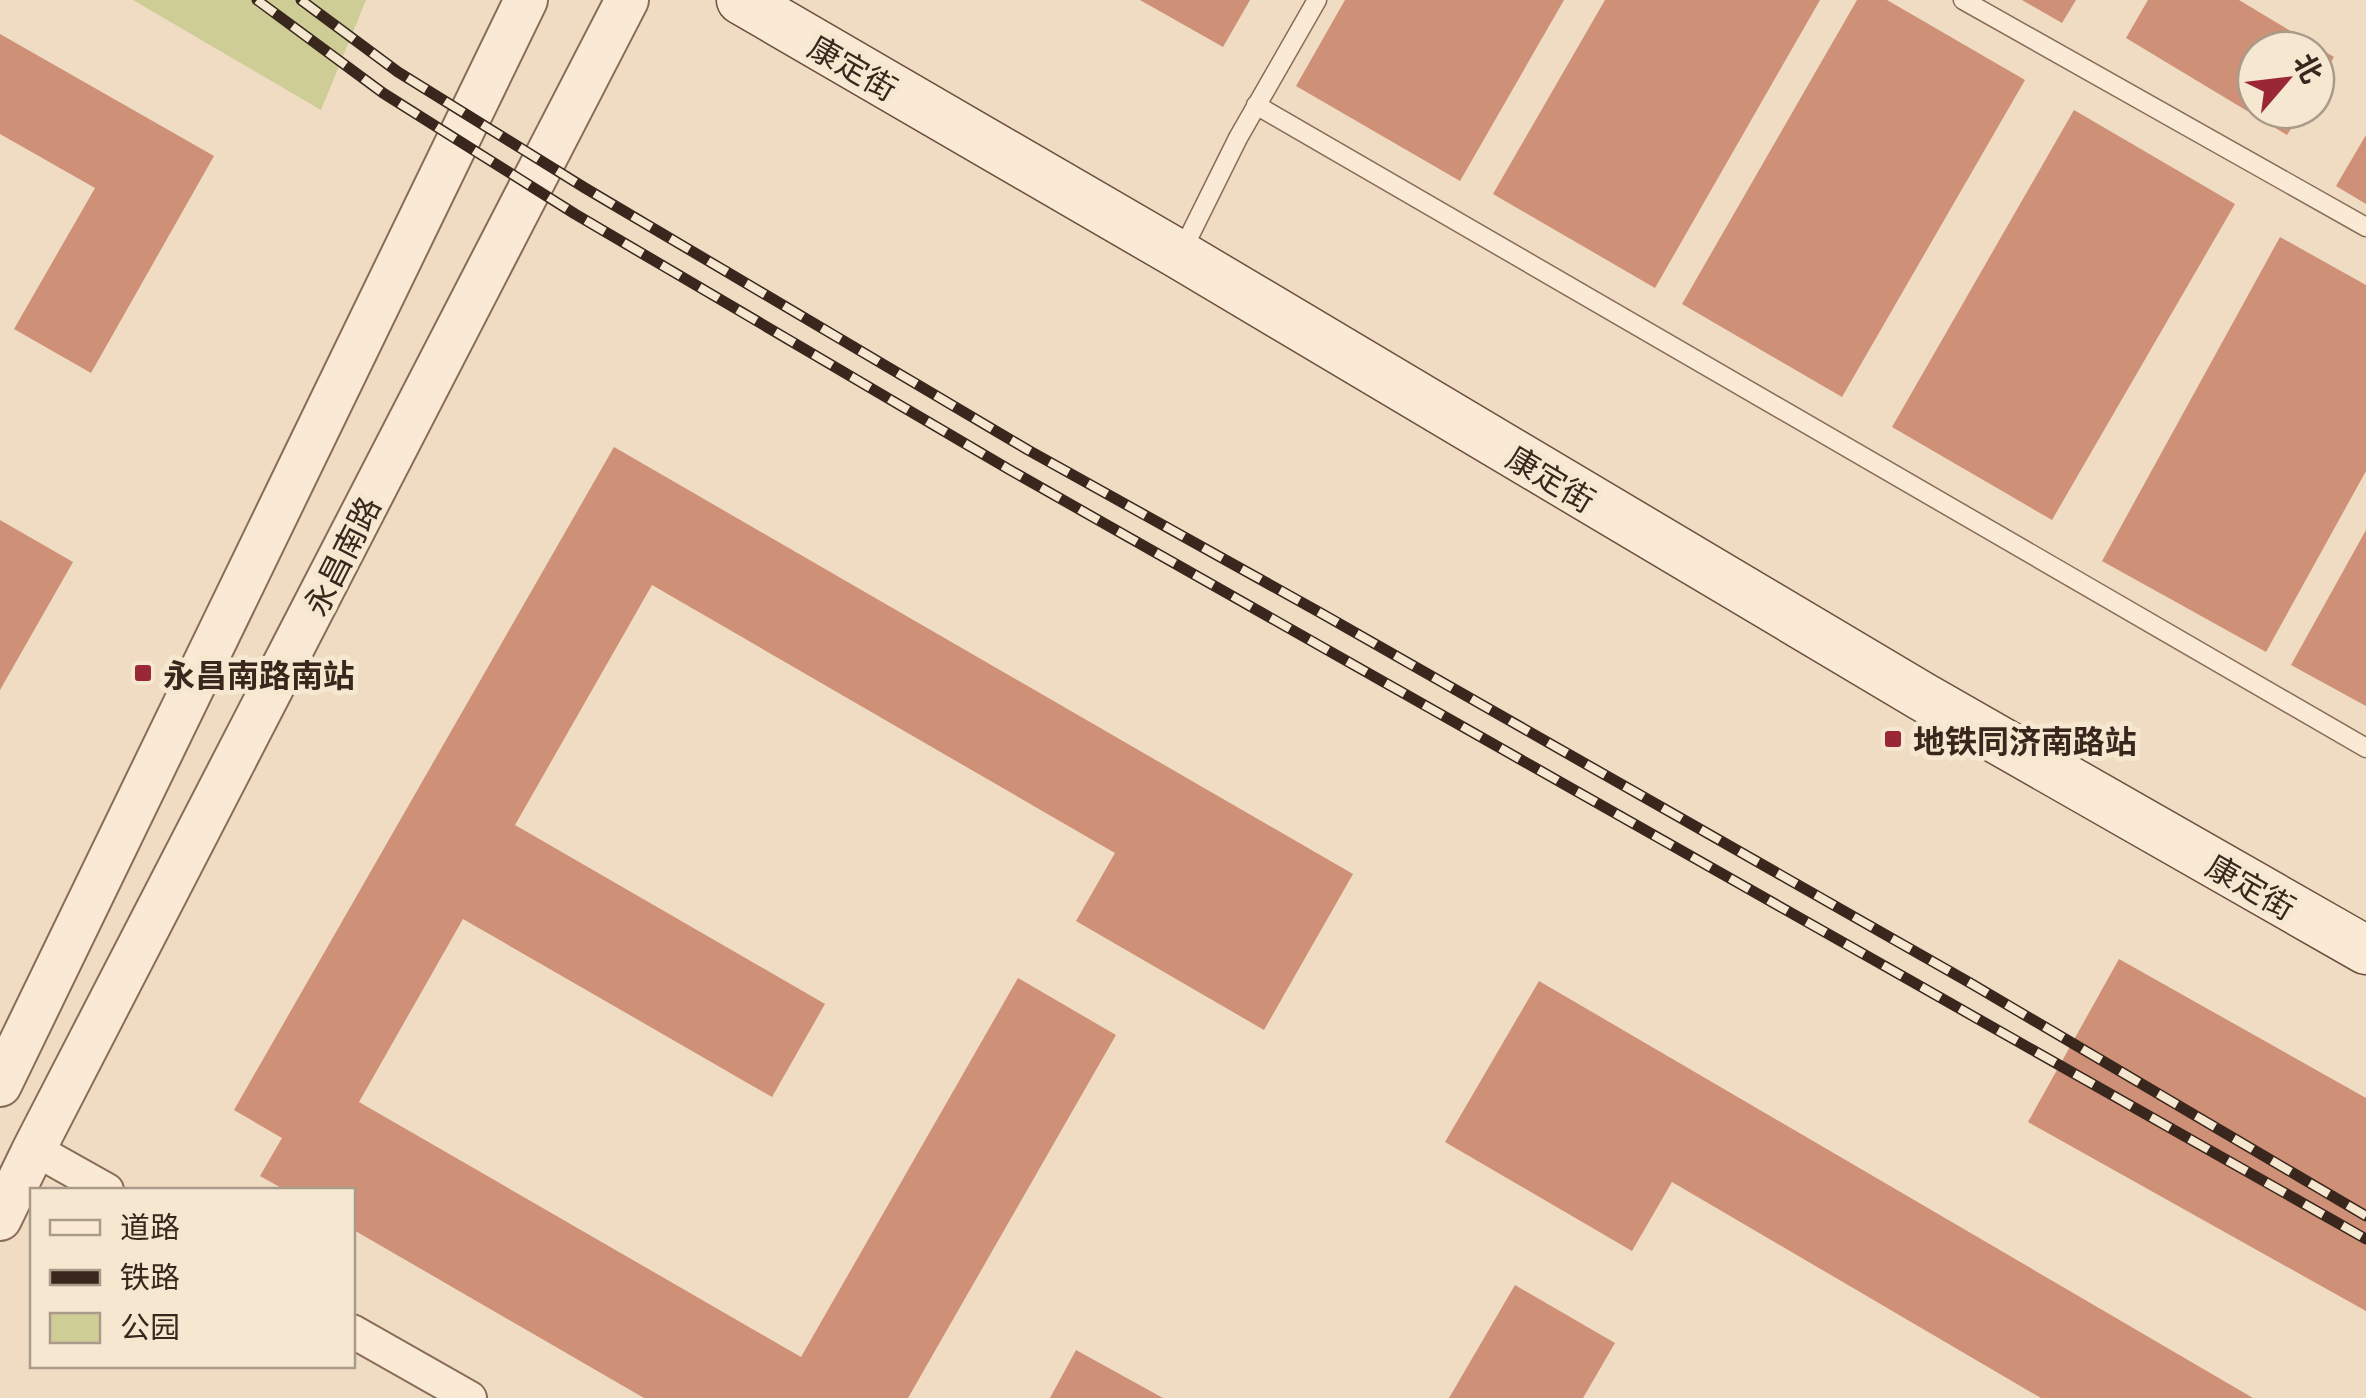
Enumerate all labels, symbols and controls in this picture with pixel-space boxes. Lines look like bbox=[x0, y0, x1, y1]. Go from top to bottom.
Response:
street label: 康定街 bbox=[801, 22, 907, 110]
north arrow bbox=[2236, 30, 2336, 130]
text: 北 bbox=[2286, 46, 2334, 89]
street label: 康定街 bbox=[1499, 433, 1605, 521]
street label: 永昌南路 bbox=[290, 488, 390, 622]
place label: 永昌南路南站 bbox=[163, 650, 355, 696]
marker: 永昌南路南站 bbox=[132, 662, 154, 684]
place label: 地铁同济南路站 bbox=[1913, 716, 2137, 762]
marker: 地铁同济南路站 bbox=[1882, 728, 1904, 750]
street label: 康定街 bbox=[2199, 841, 2305, 929]
legend bbox=[30, 1188, 355, 1368]
text: 道路 bbox=[120, 1203, 180, 1247]
text: 铁路 bbox=[120, 1253, 180, 1297]
text: 公园 bbox=[120, 1303, 180, 1347]

